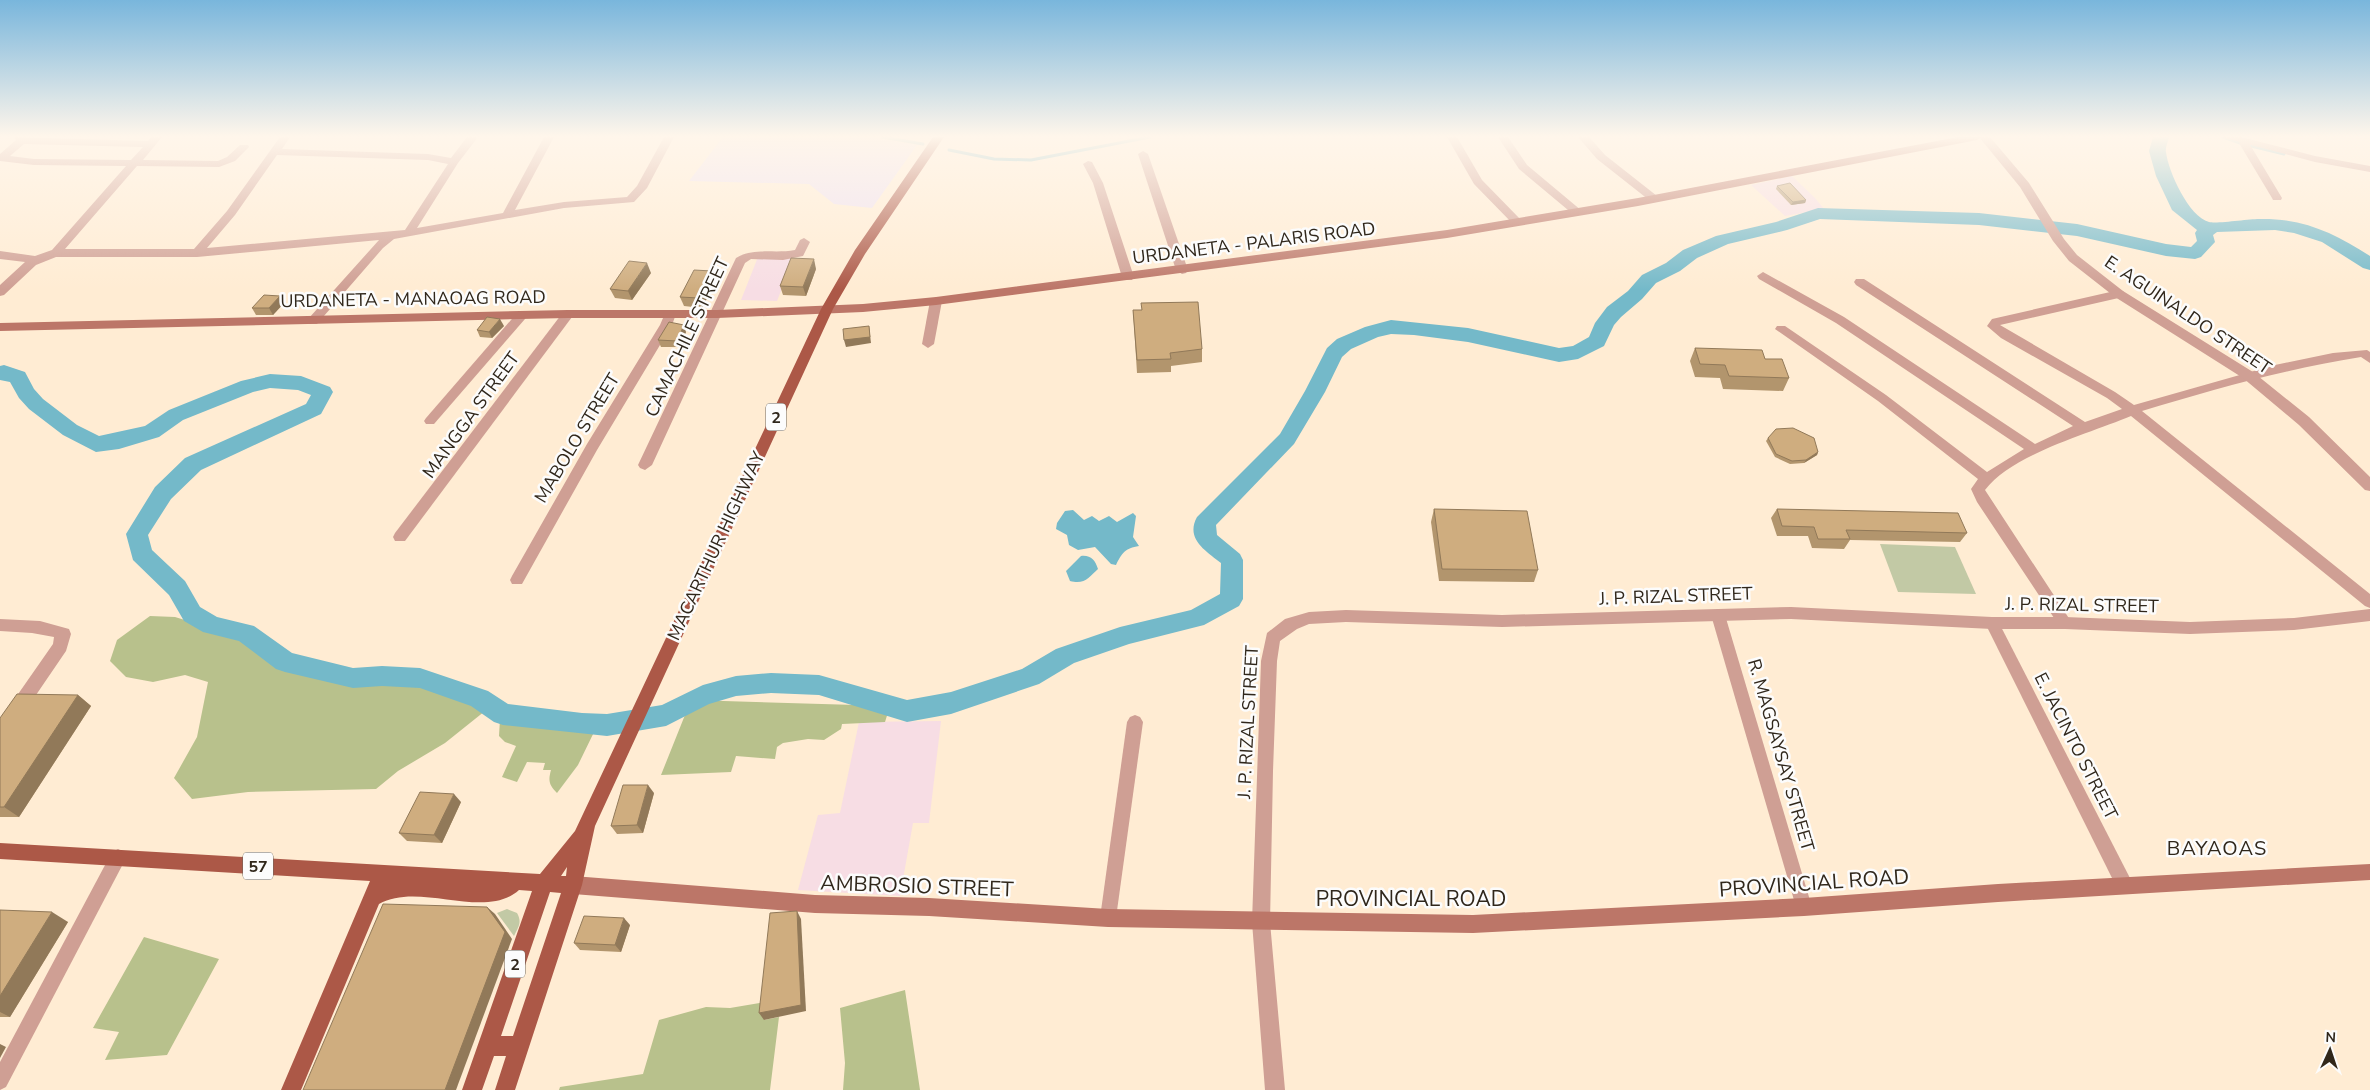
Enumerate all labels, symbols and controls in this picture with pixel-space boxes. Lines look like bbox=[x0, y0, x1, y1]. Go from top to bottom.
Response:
street label: URDANETA - PALARIS ROAD bbox=[1131, 216, 1377, 270]
street label: E. AGUINALDO STREET bbox=[2100, 250, 2276, 380]
street label: CAMACHILE STREET bbox=[639, 253, 735, 421]
street label: URDANETA - MANAOAG ROAD bbox=[280, 285, 546, 313]
street label: MANGGA STREET bbox=[417, 347, 525, 483]
street label: MABOLO STREET bbox=[529, 369, 625, 507]
road number: 2 bbox=[766, 404, 786, 431]
street label: MACARTHUR HIGHWAY bbox=[662, 447, 770, 644]
street label: J. P. RIZAL STREET bbox=[1598, 581, 1753, 611]
street label: J. P. RIZAL STREET bbox=[2004, 592, 2159, 618]
street label: J. P. RIZAL STREET bbox=[1232, 645, 1264, 800]
street label: R. MAGSAYSAY STREET bbox=[1742, 656, 1820, 854]
street label: E. JACINTO STREET bbox=[2029, 668, 2124, 824]
district label: BAYAOAS bbox=[2167, 835, 2267, 862]
road number: 57 bbox=[243, 852, 273, 879]
street label: PROVINCIAL ROAD bbox=[1718, 862, 1910, 904]
street label: AMBROSIO STREET bbox=[820, 869, 1015, 903]
street label: PROVINCIAL ROAD bbox=[1316, 885, 1506, 913]
road number: 2 bbox=[505, 951, 525, 978]
north arrow bbox=[2305, 1025, 2355, 1075]
text: N bbox=[2325, 1028, 2336, 1047]

